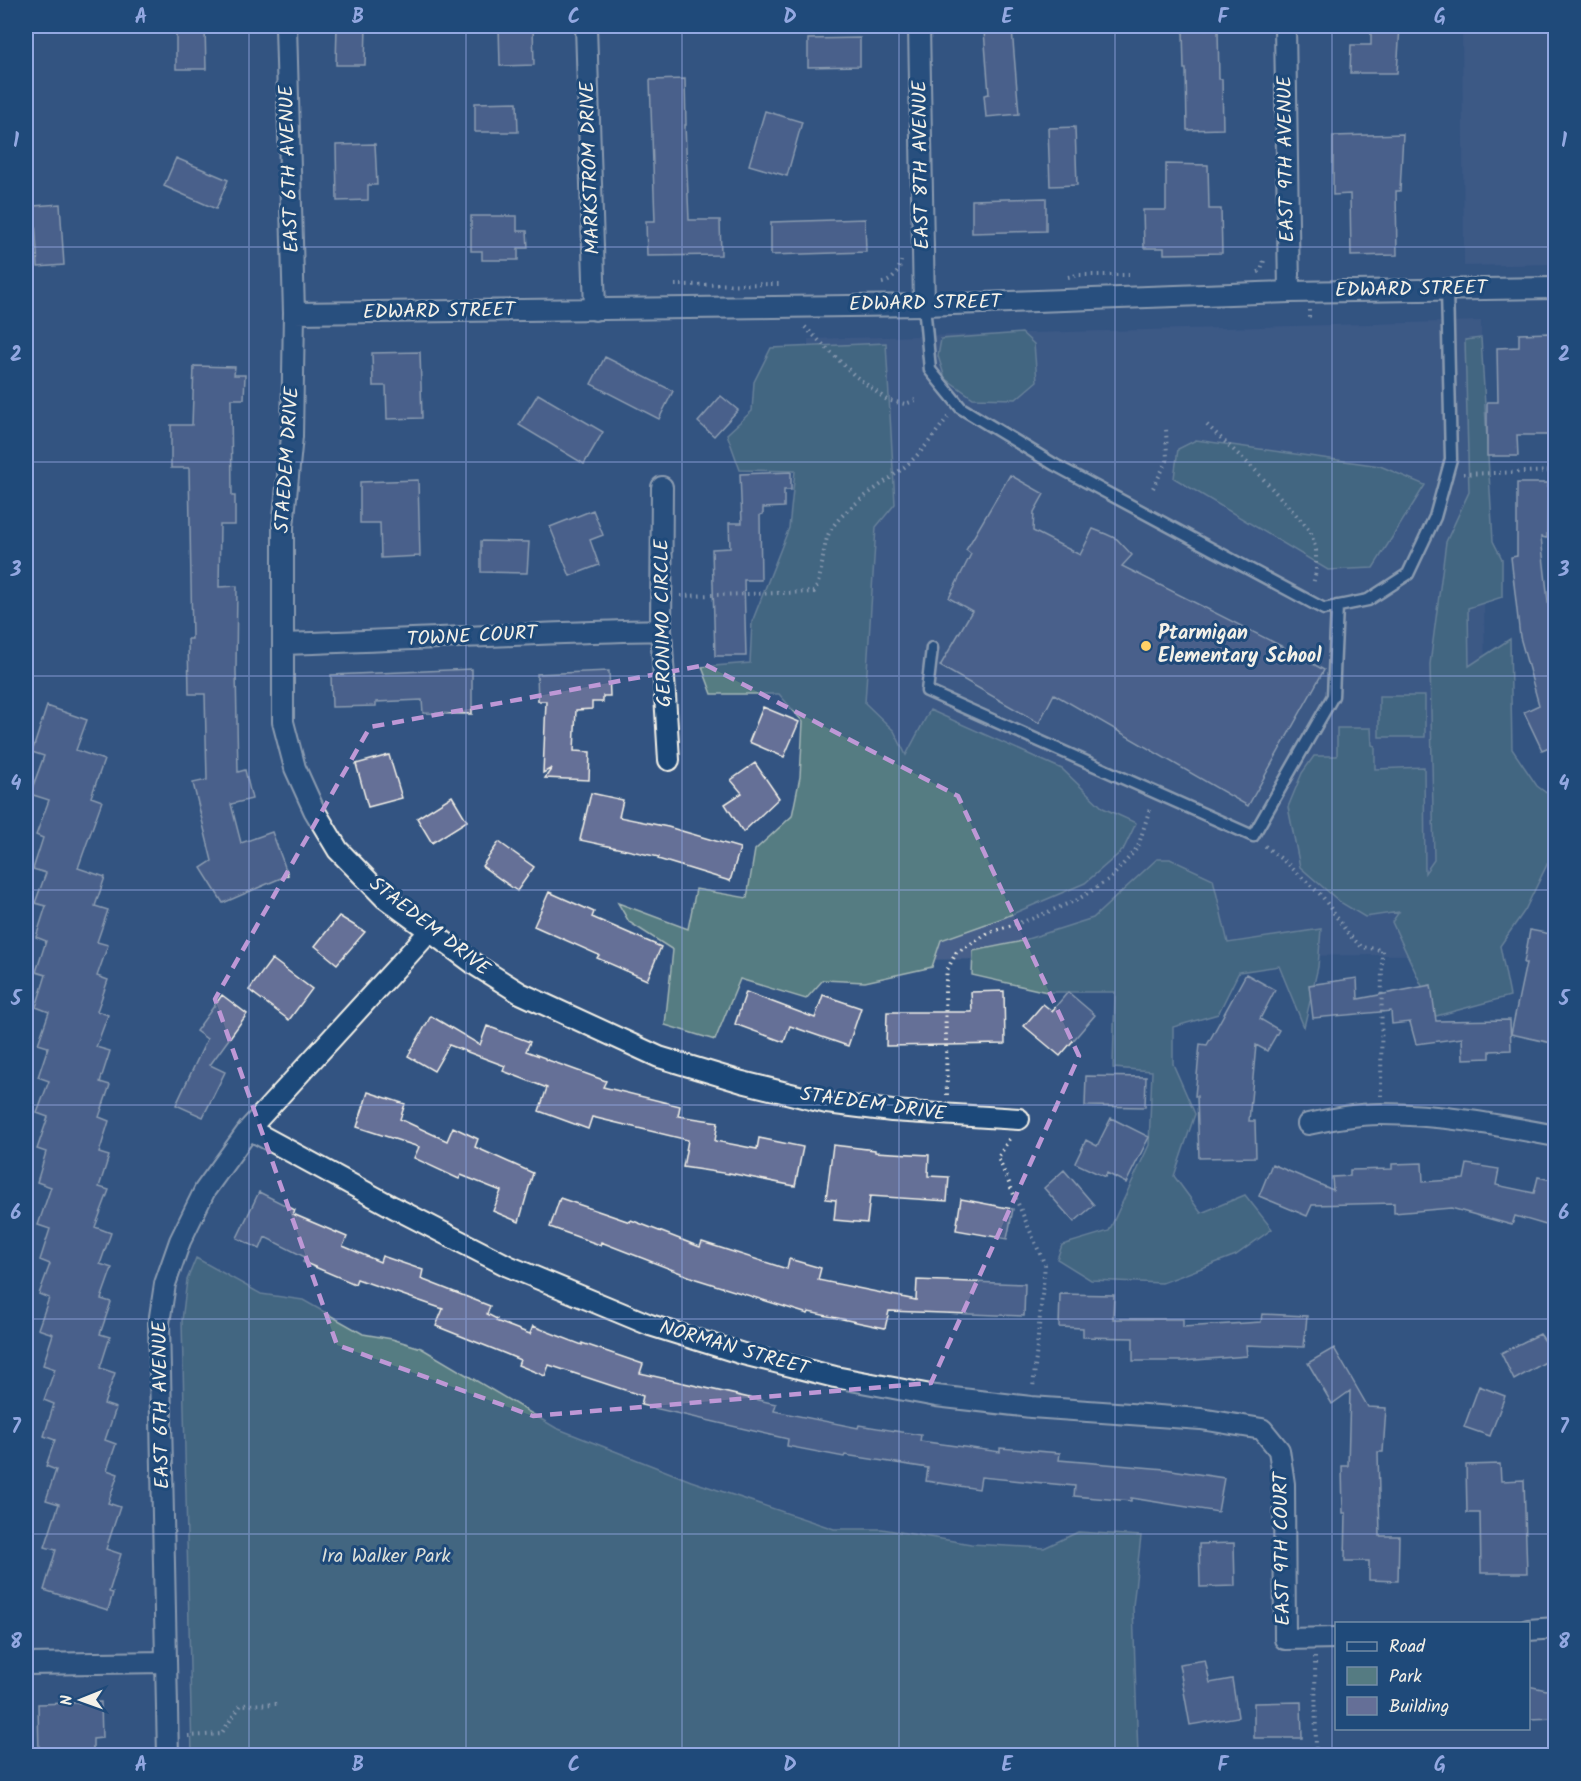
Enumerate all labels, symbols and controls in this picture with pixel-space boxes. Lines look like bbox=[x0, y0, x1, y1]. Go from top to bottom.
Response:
text: A bbox=[135, 2, 147, 34]
text: B bbox=[352, 2, 364, 34]
text: C bbox=[568, 2, 580, 34]
text: D bbox=[783, 2, 797, 34]
text: E bbox=[1001, 2, 1013, 34]
text: F bbox=[1218, 2, 1230, 34]
text: G bbox=[1434, 2, 1446, 34]
street label: EAST 9TH AVENUE bbox=[1270, 74, 1304, 243]
street label: MARKSTROM DRIVE bbox=[572, 79, 610, 255]
street label: EAST 8TH AVENUE bbox=[905, 79, 939, 250]
street label: EAST 6TH AVENUE bbox=[271, 83, 309, 254]
text: 1 bbox=[13, 126, 19, 158]
text: 1 bbox=[1561, 126, 1567, 158]
street label: EDWARD STREET bbox=[1335, 273, 1490, 307]
street label: EDWARD STREET bbox=[849, 287, 1004, 321]
street label: EDWARD STREET bbox=[363, 295, 518, 329]
text: 2 bbox=[10, 340, 22, 372]
text: 2 bbox=[1558, 340, 1570, 372]
street label: STAEDEM DRIVE bbox=[267, 384, 309, 534]
street label: GERONIMO CIRCLE bbox=[647, 537, 681, 707]
text: 3 bbox=[10, 555, 22, 587]
text: 3 bbox=[1558, 555, 1570, 587]
street label: TOWNE COURT bbox=[406, 617, 540, 656]
place label: Ptarmigan Elementary School bbox=[1158, 618, 1322, 673]
marker: Ptarmigan Elementary School bbox=[1139, 639, 1153, 653]
text: 4 bbox=[11, 769, 22, 801]
text: 4 bbox=[1559, 769, 1570, 801]
street label: STAEDEM DRIVE bbox=[361, 869, 498, 986]
text: 5 bbox=[10, 984, 23, 1016]
text: 5 bbox=[1558, 984, 1571, 1016]
street label: STAEDEM DRIVE bbox=[798, 1079, 949, 1131]
text: 6 bbox=[11, 1198, 22, 1230]
text: 6 bbox=[1559, 1198, 1570, 1230]
street label: NORMAN STREET bbox=[656, 1312, 815, 1386]
street label: EAST 6TH AVENUE bbox=[145, 1319, 179, 1489]
text: 7 bbox=[11, 1412, 21, 1444]
text: 7 bbox=[1559, 1412, 1569, 1444]
street label: EAST 9TH COURT bbox=[1266, 1470, 1300, 1626]
park label: Ira Walker Park bbox=[321, 1541, 451, 1573]
legend bbox=[1335, 1622, 1530, 1730]
text: 8 bbox=[10, 1627, 22, 1659]
text: 8 bbox=[1558, 1627, 1570, 1659]
text: Road bbox=[1389, 1633, 1426, 1662]
text: Park bbox=[1389, 1663, 1422, 1692]
north arrow bbox=[51, 1670, 111, 1730]
text: Building bbox=[1389, 1693, 1449, 1722]
text: N bbox=[55, 1695, 80, 1706]
text: A bbox=[135, 1750, 147, 1781]
text: B bbox=[352, 1750, 364, 1781]
text: C bbox=[568, 1750, 580, 1781]
text: D bbox=[783, 1750, 797, 1781]
text: E bbox=[1001, 1750, 1013, 1781]
text: F bbox=[1218, 1750, 1230, 1781]
text: G bbox=[1434, 1750, 1446, 1781]

